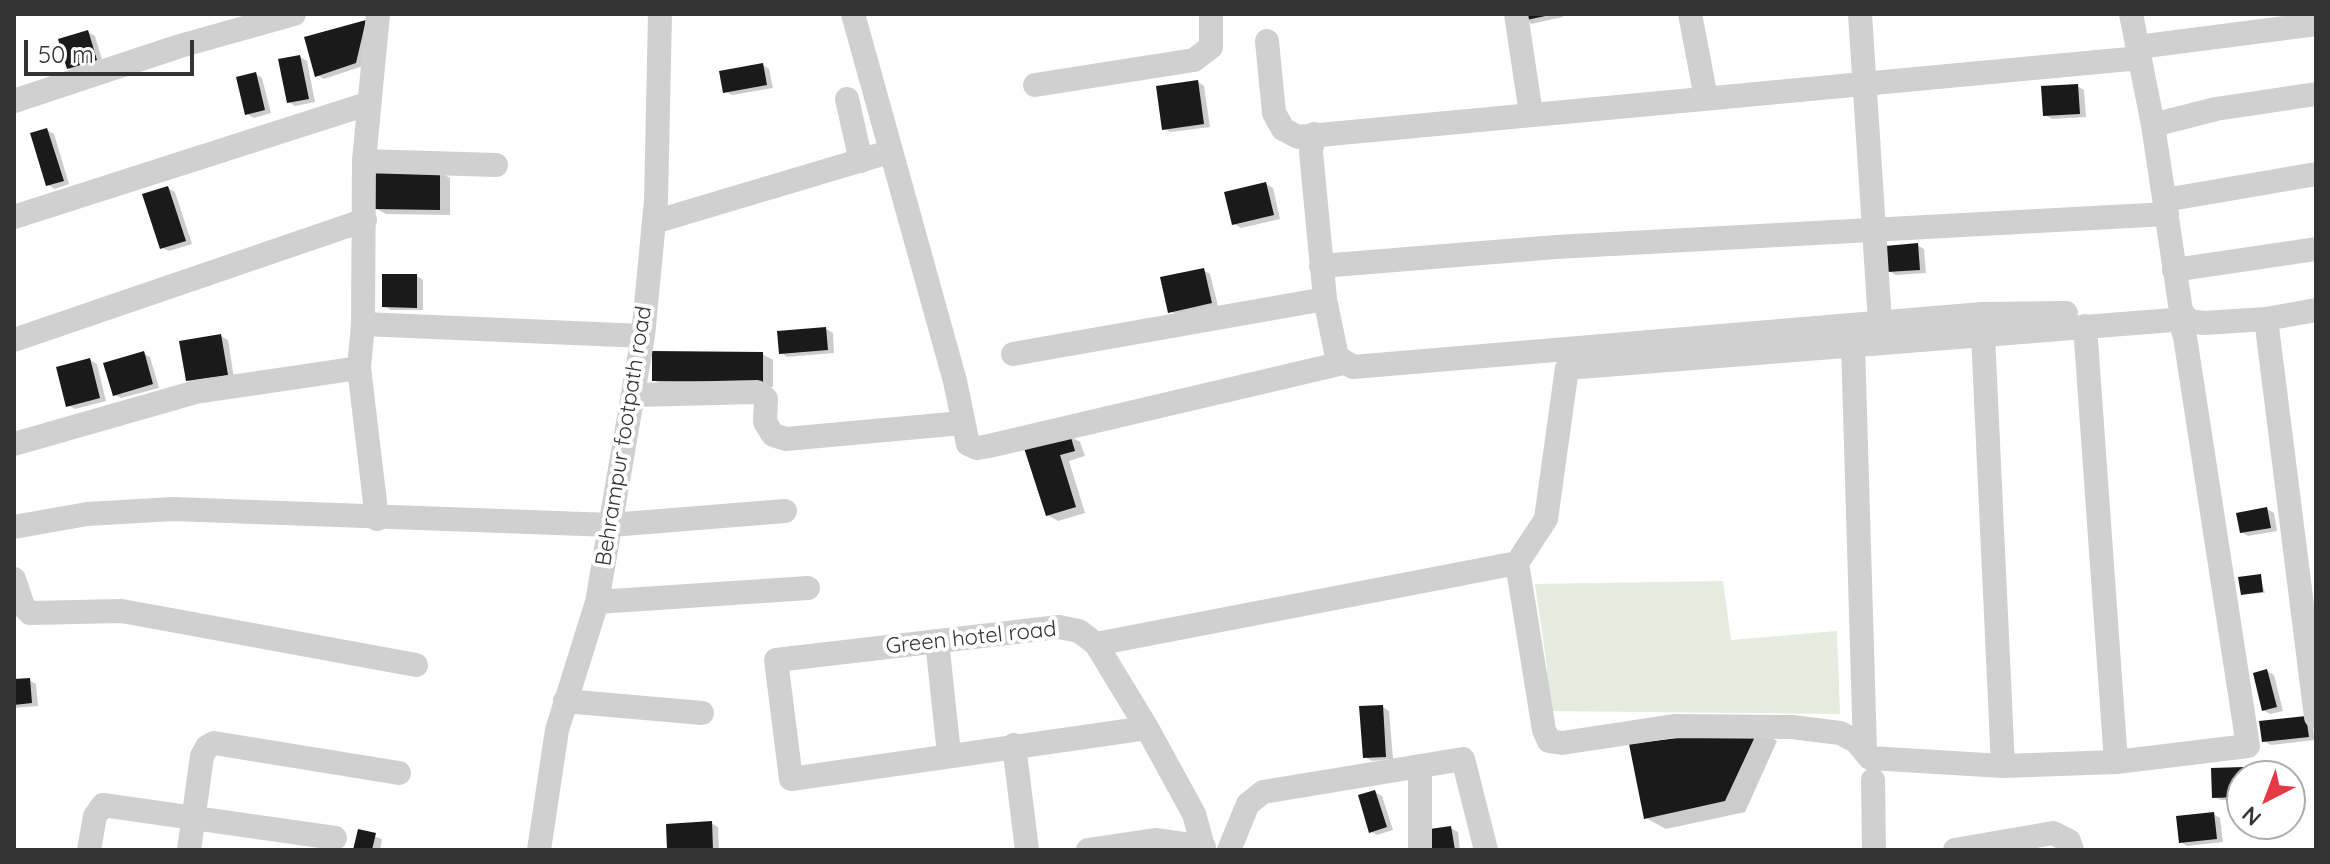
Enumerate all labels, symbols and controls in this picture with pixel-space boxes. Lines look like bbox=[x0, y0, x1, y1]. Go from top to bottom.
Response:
scale bar bbox=[28, 24, 198, 74]
text: 50 m bbox=[38, 39, 94, 69]
street label: Behrampur footpath road bbox=[590, 304, 658, 568]
street label: Green hotel road bbox=[884, 616, 1058, 660]
north arrow bbox=[2226, 760, 2306, 840]
text: N bbox=[2236, 801, 2267, 832]

